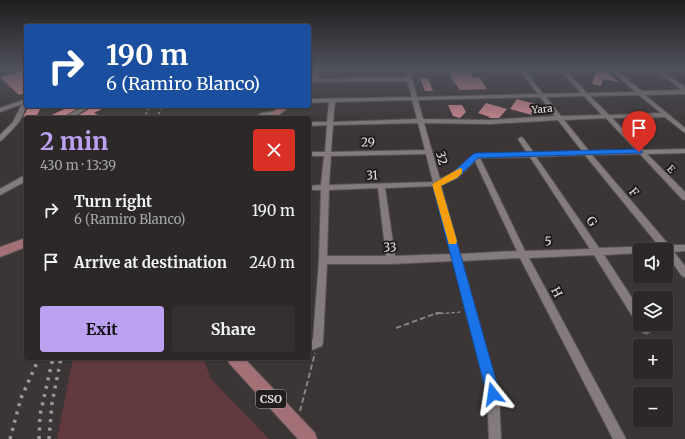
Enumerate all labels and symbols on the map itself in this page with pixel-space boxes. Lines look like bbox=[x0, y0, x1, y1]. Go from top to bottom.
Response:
street label: Yara bbox=[530, 102, 554, 116]
pin bbox=[622, 111, 656, 152]
street label: 29 bbox=[361, 134, 375, 150]
street label: 32 bbox=[433, 150, 451, 166]
street label: E bbox=[664, 162, 678, 176]
street label: 31 bbox=[366, 167, 379, 183]
street label: F bbox=[626, 184, 643, 200]
street label: G bbox=[583, 213, 601, 229]
street label: 5 bbox=[544, 233, 552, 249]
street label: 33 bbox=[383, 239, 397, 255]
street label: H bbox=[548, 284, 566, 300]
position arrow bbox=[472, 373, 514, 415]
road number: CSO bbox=[256, 390, 286, 408]

